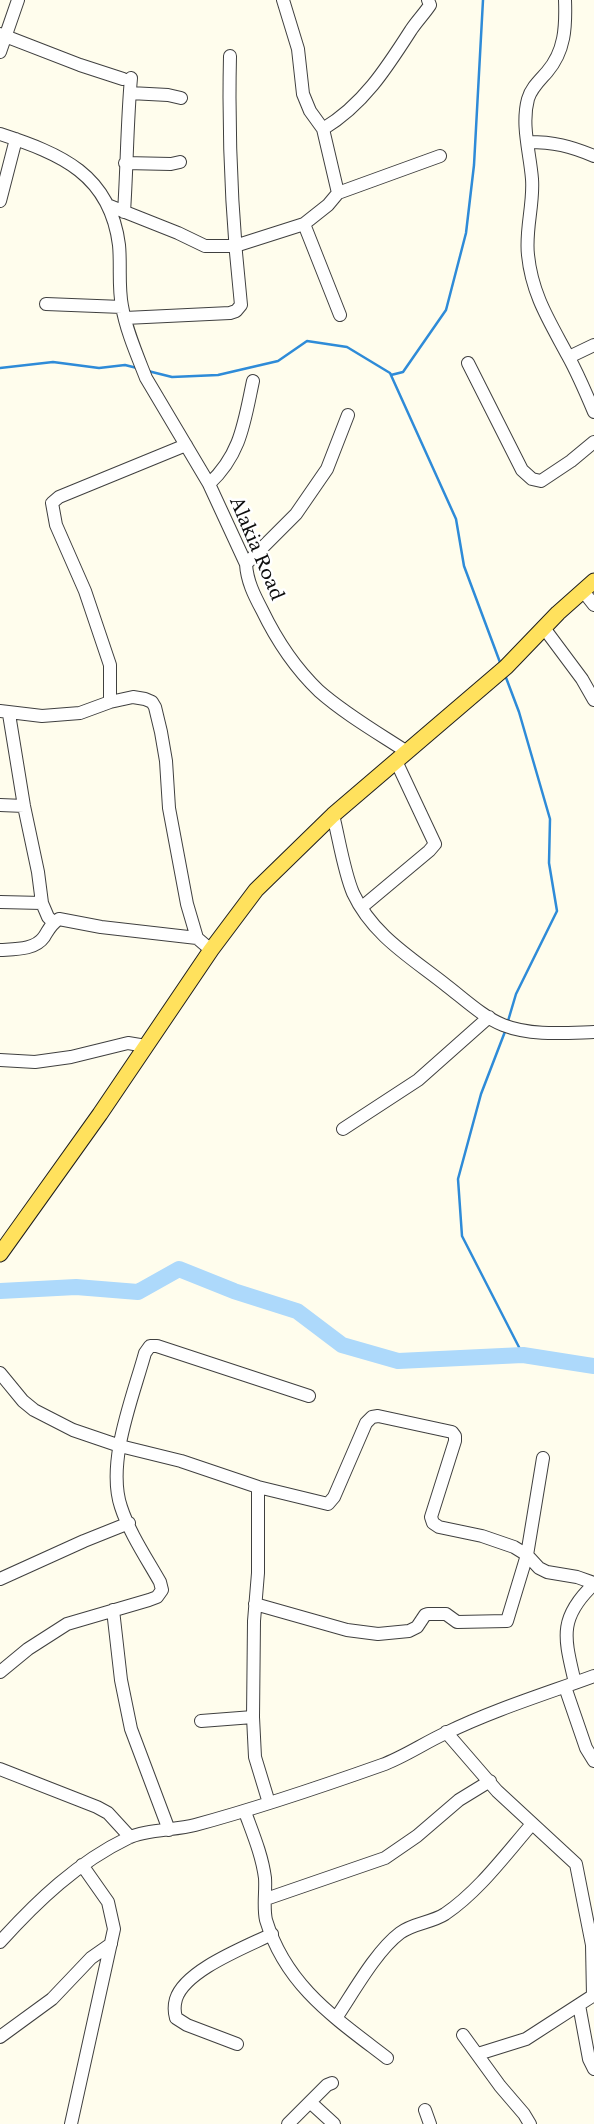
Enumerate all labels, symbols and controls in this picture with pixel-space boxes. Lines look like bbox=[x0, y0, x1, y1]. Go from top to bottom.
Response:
street label: Alakia Road bbox=[225, 494, 287, 604]

